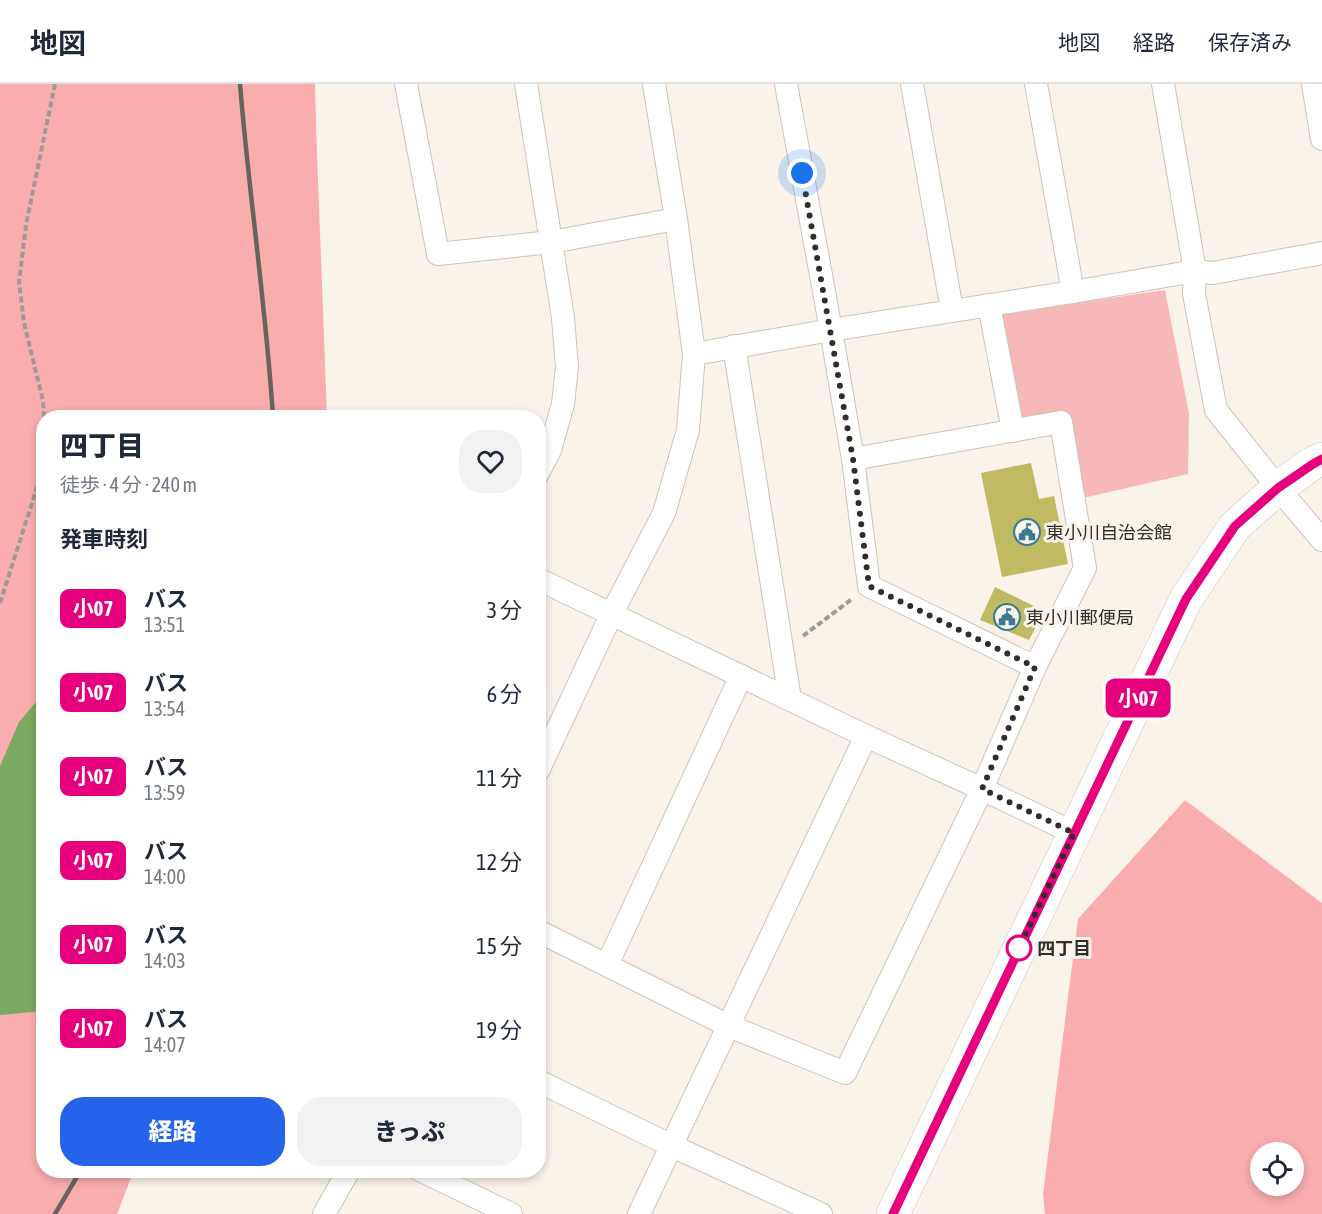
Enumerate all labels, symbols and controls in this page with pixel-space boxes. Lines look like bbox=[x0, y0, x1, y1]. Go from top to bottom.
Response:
text: 地図 bbox=[30, 27, 86, 59]
text: 地図 bbox=[1058, 30, 1100, 54]
text: 経路 bbox=[1133, 30, 1175, 54]
text: 保存済み bbox=[1208, 30, 1292, 54]
your location bbox=[787, 158, 817, 188]
text: 四丁目 bbox=[60, 430, 144, 462]
button: heart bbox=[459, 430, 522, 493]
text: 徒歩 · 4 分 · 240 m bbox=[60, 473, 197, 496]
public building icon: 東小川自治会館 bbox=[1012, 517, 1042, 547]
place label: 東小川自治会館 bbox=[1046, 522, 1172, 543]
text: 発車時刻 bbox=[60, 526, 148, 552]
text: バス bbox=[144, 586, 188, 612]
text: 小07 bbox=[73, 596, 113, 620]
text: 3 分 bbox=[487, 597, 522, 623]
public building icon: 東小川郵便局 bbox=[992, 602, 1022, 632]
place label: 東小川郵便局 bbox=[1026, 607, 1134, 628]
text: 13:51 bbox=[144, 613, 185, 636]
text: バス bbox=[144, 670, 188, 696]
line badge: 小07 bbox=[1104, 678, 1172, 718]
text: 小07 bbox=[73, 680, 113, 704]
text: 6 分 bbox=[487, 681, 522, 707]
text: 小07 bbox=[1118, 686, 1158, 710]
text: 13:54 bbox=[144, 697, 185, 720]
text: バス bbox=[144, 754, 188, 780]
text: 小07 bbox=[73, 764, 113, 788]
text: 11 分 bbox=[476, 765, 522, 791]
text: 13:59 bbox=[144, 781, 185, 804]
text: バス bbox=[144, 838, 188, 864]
text: 小07 bbox=[73, 848, 113, 872]
text: 12 分 bbox=[476, 849, 522, 875]
text: 14:00 bbox=[144, 865, 186, 888]
text: バス bbox=[144, 922, 188, 948]
text: 小07 bbox=[73, 932, 113, 956]
text: 15 分 bbox=[476, 933, 522, 959]
marker: 四丁目 bbox=[1006, 935, 1032, 961]
place label: 四丁目 bbox=[1037, 938, 1091, 959]
text: 14:03 bbox=[144, 949, 186, 972]
text: バス bbox=[144, 1006, 188, 1032]
text: 小07 bbox=[73, 1016, 113, 1040]
text: 19 分 bbox=[476, 1017, 522, 1043]
text: 14:07 bbox=[144, 1033, 186, 1056]
button: 経路 bbox=[60, 1097, 285, 1166]
button: きっぷ bbox=[297, 1097, 522, 1166]
map controls bbox=[1250, 1142, 1304, 1196]
button: locate bbox=[1250, 1142, 1304, 1196]

